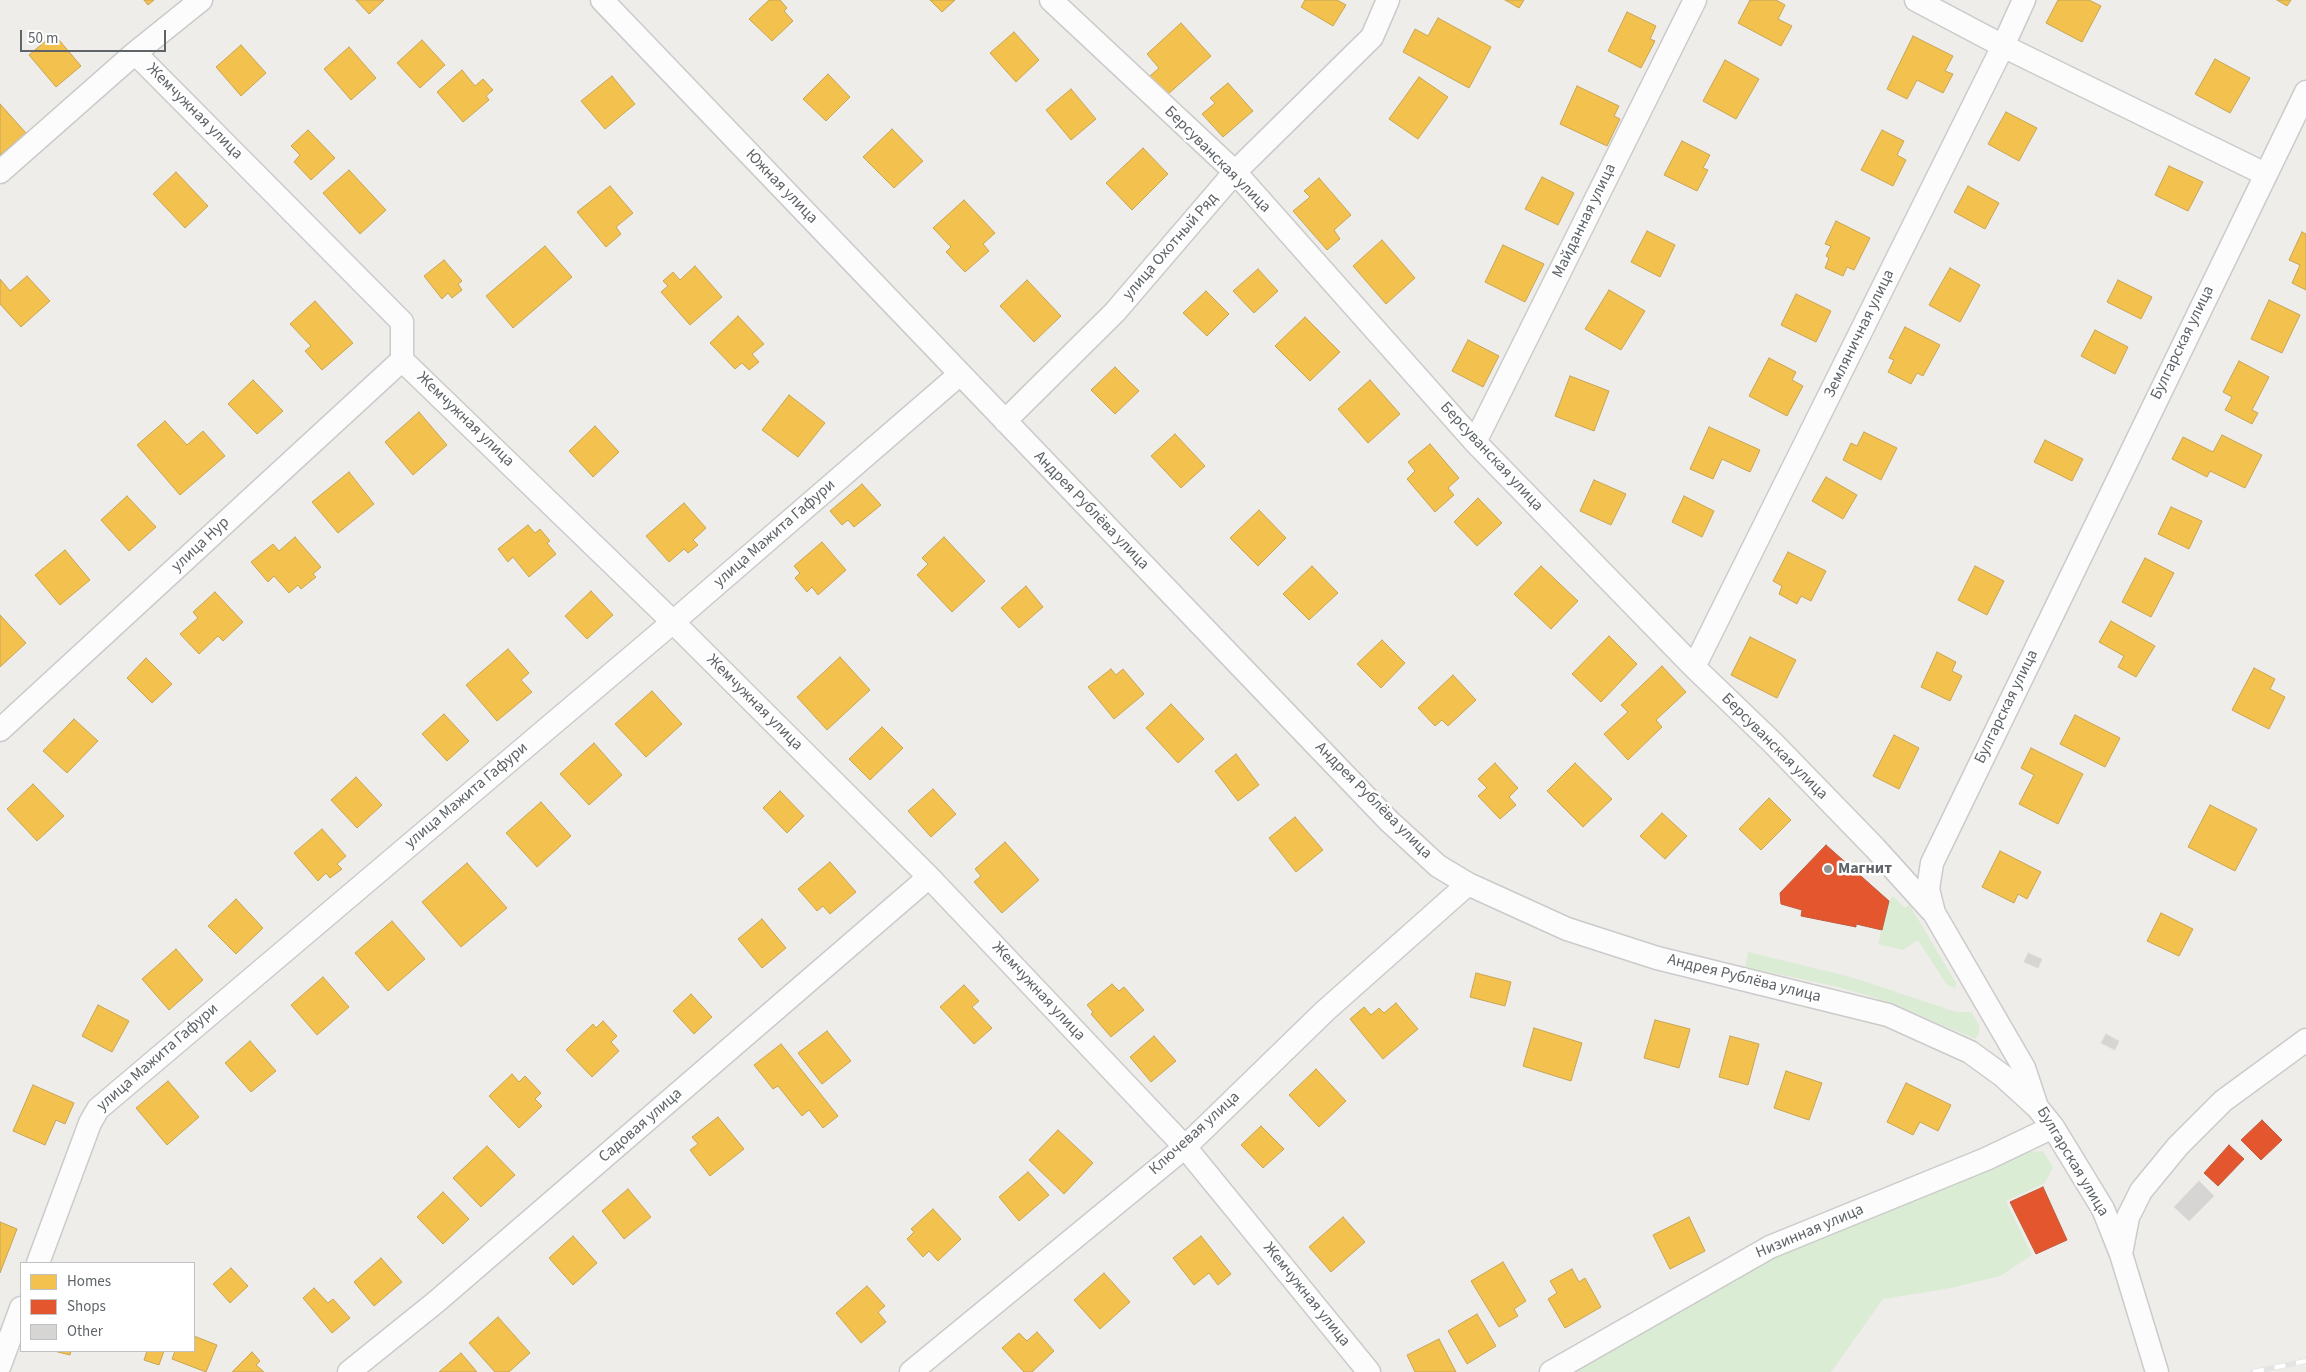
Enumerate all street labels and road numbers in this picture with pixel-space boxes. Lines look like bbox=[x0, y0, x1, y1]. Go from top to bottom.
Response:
street label: Жемчужная улица bbox=[142, 60, 246, 164]
street label: Берсуванская улица bbox=[1160, 103, 1274, 217]
street label: Южная улица bbox=[741, 146, 821, 228]
street label: Майданная улица bbox=[1549, 161, 1621, 281]
street label: улица Охотный Ряд bbox=[1119, 190, 1223, 304]
street label: Земляничная улица bbox=[1821, 267, 1899, 401]
street label: Булгарская улица bbox=[2147, 283, 2219, 403]
street label: Жемчужная улица bbox=[412, 369, 518, 471]
street label: Берсуванская улица bbox=[1435, 398, 1547, 516]
street label: Андрея Рублёва улица bbox=[1029, 448, 1153, 574]
street label: улица Мажита Гафури bbox=[710, 476, 840, 592]
street label: улица Нур bbox=[168, 513, 234, 577]
street label: Булгарская улица bbox=[1971, 647, 2043, 767]
street label: Жемчужная улица bbox=[702, 651, 806, 755]
street label: Берсуванская улица bbox=[1717, 690, 1831, 804]
street label: улица Мажита Гафури bbox=[402, 739, 532, 853]
street label: Андрея Рублёва улица bbox=[1311, 739, 1435, 863]
street label: Жемчужная улица bbox=[987, 939, 1089, 1045]
street label: Андрея Рублёва улица bbox=[1665, 951, 1823, 1007]
street label: улица Мажита Гафури bbox=[93, 1000, 223, 1116]
street label: Садовая улица bbox=[595, 1085, 687, 1167]
street label: Ключевая улица bbox=[1146, 1088, 1244, 1180]
street label: Булгарская улица bbox=[2032, 1104, 2112, 1220]
street label: Низинная улица bbox=[1753, 1201, 1867, 1263]
street label: Жемчужная улица bbox=[1258, 1239, 1354, 1351]

